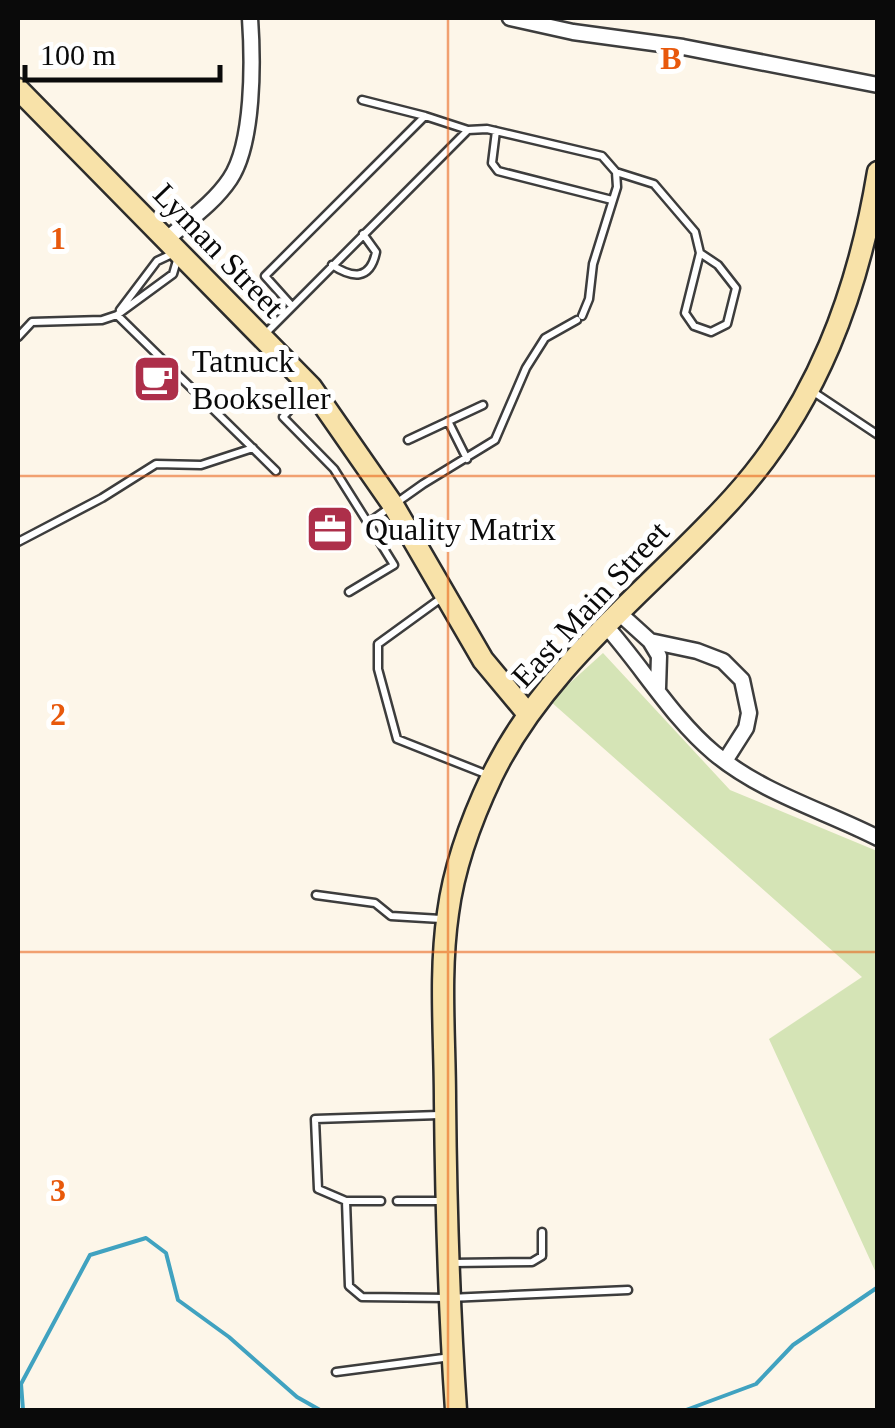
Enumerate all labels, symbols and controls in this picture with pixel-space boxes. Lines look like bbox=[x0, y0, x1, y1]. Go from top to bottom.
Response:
scale bar bbox=[25, 20, 220, 82]
text: 100 m bbox=[40, 38, 116, 71]
text: B bbox=[660, 40, 682, 76]
street label: Lyman Street bbox=[146, 176, 292, 324]
text: 1 bbox=[50, 220, 66, 256]
place label: Tatnuck Bookseller bbox=[192, 343, 331, 416]
cafe icon: Tatnuck Bookseller bbox=[131, 353, 183, 405]
office icon: Quality Matrix bbox=[304, 503, 356, 555]
place label: Quality Matrix bbox=[365, 511, 556, 547]
street label: East Main Street bbox=[504, 514, 676, 694]
text: 2 bbox=[50, 696, 66, 732]
text: 3 bbox=[50, 1172, 66, 1208]

